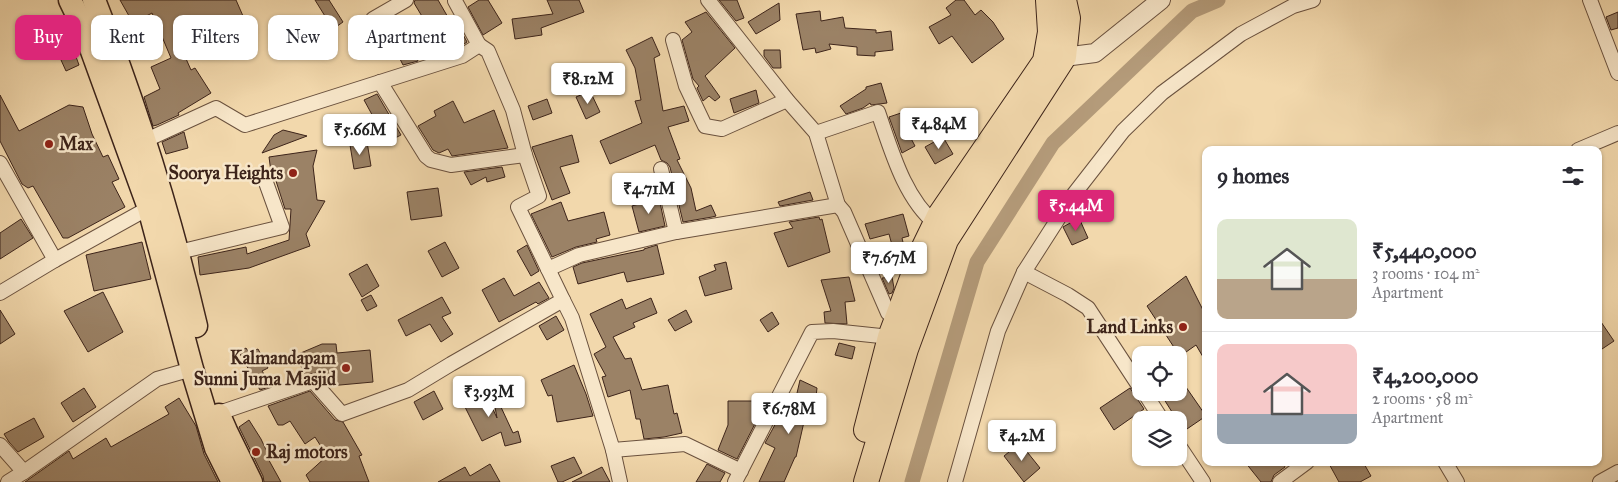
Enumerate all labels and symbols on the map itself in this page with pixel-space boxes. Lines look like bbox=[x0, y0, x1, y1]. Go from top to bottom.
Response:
pin: ₹8.12M bbox=[547, 62, 629, 105]
pin: ₹4.84M bbox=[898, 108, 980, 150]
pin: ₹5.66M bbox=[319, 114, 401, 156]
place label: Max bbox=[59, 133, 94, 155]
marker: Max bbox=[43, 138, 55, 150]
place label: Soorya Heights bbox=[169, 162, 283, 185]
marker: Soorya Heights bbox=[287, 167, 299, 179]
pin: ₹4.71M bbox=[608, 172, 690, 215]
pin: ₹5.44M bbox=[1035, 190, 1117, 232]
pin: ₹7.67M bbox=[848, 242, 930, 284]
place label: Land Links bbox=[1087, 316, 1173, 338]
marker: Land Links bbox=[1177, 321, 1189, 333]
place label: Kalmandapam Sunni Juma Masjid bbox=[194, 347, 337, 391]
marker: Kalmandapam Sunni Juma Masjid bbox=[340, 362, 352, 374]
pin: ₹3.93M bbox=[448, 376, 530, 418]
pin: ₹6.78M bbox=[748, 392, 830, 435]
pin: ₹4.2M bbox=[987, 420, 1057, 462]
place label: Raj motors bbox=[266, 441, 348, 464]
marker: Raj motors bbox=[250, 446, 262, 458]

